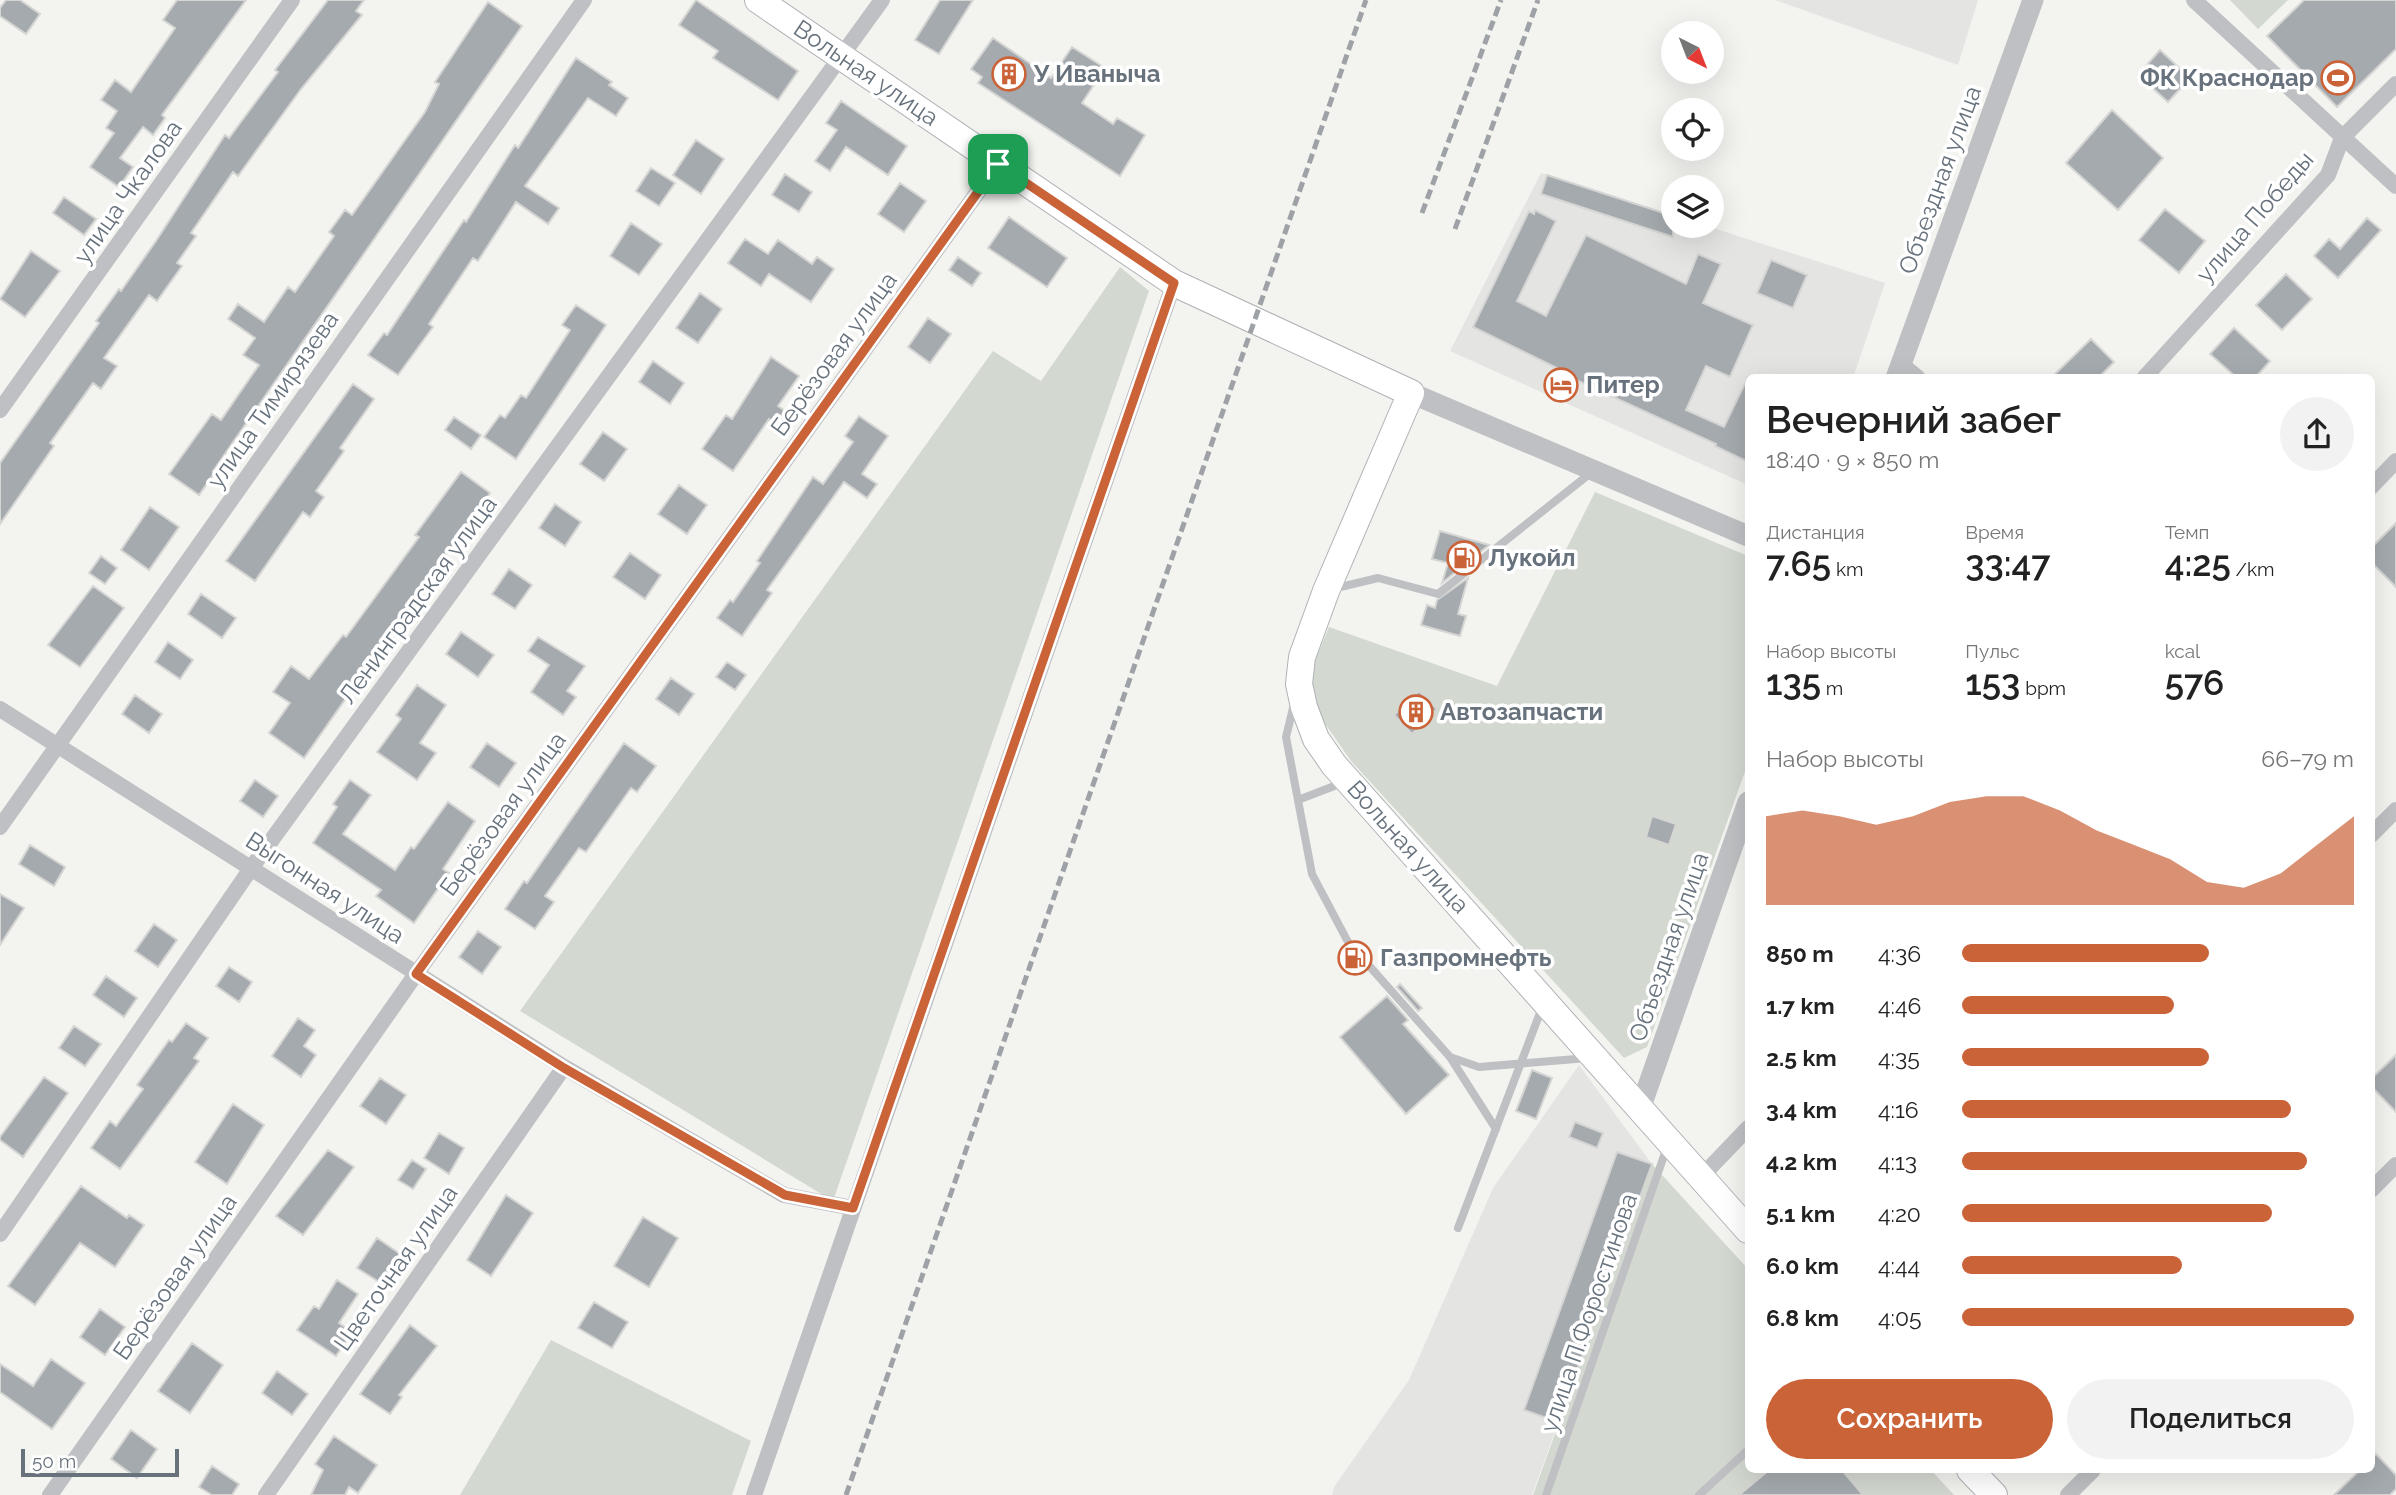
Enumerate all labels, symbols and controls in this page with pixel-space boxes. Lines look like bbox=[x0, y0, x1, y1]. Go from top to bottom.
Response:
street label: Вольная улица bbox=[788, 13, 944, 132]
north arrow bbox=[1661, 21, 1724, 84]
map controls bbox=[1661, 21, 1724, 238]
building icon: У Иваныча bbox=[990, 55, 1028, 93]
place label: У Иваныча bbox=[1033, 59, 1161, 88]
sports icon: ФК Краснодар bbox=[2319, 59, 2357, 97]
place label: ФК Краснодар bbox=[2140, 63, 2314, 92]
street label: Объездная улица bbox=[1892, 82, 1987, 278]
button: locate bbox=[1661, 98, 1724, 161]
street label: улица Чкалова bbox=[67, 114, 188, 269]
pin bbox=[968, 134, 1028, 194]
icon: arrive bbox=[979, 145, 1017, 183]
street label: улица Победы bbox=[2190, 145, 2319, 288]
button: layers bbox=[1661, 175, 1724, 238]
street label: Берёзовая улица bbox=[764, 266, 903, 441]
street label: улица Тимирязева bbox=[201, 306, 345, 494]
hotel icon: Питер bbox=[1542, 366, 1580, 404]
place label: Питер bbox=[1586, 370, 1660, 399]
text: Вечерний забег bbox=[1766, 397, 2061, 442]
button: share bbox=[2280, 397, 2354, 471]
text: 18:40 · 9 × 850 m bbox=[1766, 446, 1940, 473]
street label: Ленинградская улица bbox=[332, 490, 503, 709]
text: Дистанция bbox=[1766, 521, 1865, 543]
text: Время bbox=[1965, 521, 2024, 543]
text: Темп bbox=[2165, 521, 2209, 543]
fuel station icon: Лукойл bbox=[1445, 539, 1483, 577]
place label: Лукойл bbox=[1488, 543, 1576, 572]
text: 7.65 bbox=[1766, 543, 1831, 584]
text: 33:47 bbox=[1965, 543, 2050, 584]
text: 4:25 bbox=[2165, 543, 2231, 584]
text: km bbox=[1831, 558, 1863, 580]
text: /km bbox=[2231, 558, 2275, 580]
text: Набор высоты bbox=[1766, 640, 1896, 662]
text: Пульс bbox=[1965, 640, 2020, 662]
text: kcal bbox=[2165, 640, 2200, 662]
text: 135 bbox=[1766, 662, 1821, 703]
text: 153 bbox=[1965, 662, 2020, 703]
text: 576 bbox=[2165, 662, 2224, 703]
text: m bbox=[1821, 677, 1843, 699]
text: bpm bbox=[2020, 677, 2066, 699]
building icon: Автозапчасти bbox=[1397, 693, 1435, 731]
place label: Автозапчасти bbox=[1440, 697, 1603, 726]
street label: Берёзовая улица bbox=[433, 726, 572, 901]
text: Набор высоты bbox=[1766, 745, 1924, 772]
text: 66–79 m bbox=[2261, 745, 2354, 772]
street label: Вольная улица bbox=[1341, 774, 1476, 919]
street label: Выгонная улица bbox=[241, 826, 410, 950]
street label: Объездная улица bbox=[1623, 848, 1714, 1045]
fuel station icon: Газпромнефть bbox=[1336, 939, 1374, 977]
text: 850 m bbox=[1766, 940, 1834, 967]
text: 4:36 bbox=[1878, 940, 1921, 967]
place label: Газпромнефть bbox=[1380, 943, 1552, 972]
text: 1.7 km bbox=[1766, 992, 1835, 1019]
text: 4:46 bbox=[1878, 992, 1921, 1019]
text: 2.5 km bbox=[1766, 1044, 1837, 1071]
text: 4:35 bbox=[1878, 1044, 1920, 1071]
text: 3.4 km bbox=[1766, 1096, 1837, 1123]
text: 4:16 bbox=[1878, 1096, 1919, 1123]
text: 4.2 km bbox=[1766, 1148, 1837, 1175]
text: 4:13 bbox=[1878, 1148, 1917, 1175]
street label: Цветочная улица bbox=[328, 1179, 464, 1356]
street label: Берёзовая улица bbox=[107, 1188, 243, 1365]
street label: улица П.Форостинова bbox=[1534, 1189, 1643, 1436]
text: 5.1 km bbox=[1766, 1200, 1835, 1227]
text: 4:20 bbox=[1878, 1200, 1921, 1227]
text: 6.0 km bbox=[1766, 1252, 1839, 1279]
text: 4:44 bbox=[1878, 1252, 1920, 1279]
text: 6.8 km bbox=[1766, 1304, 1839, 1331]
text: 4:05 bbox=[1878, 1304, 1922, 1331]
button: Сохранить bbox=[1766, 1379, 2053, 1459]
button: Поделиться bbox=[2067, 1379, 2354, 1459]
scale bar bbox=[21, 1446, 178, 1478]
text: 50 m bbox=[32, 1450, 76, 1472]

